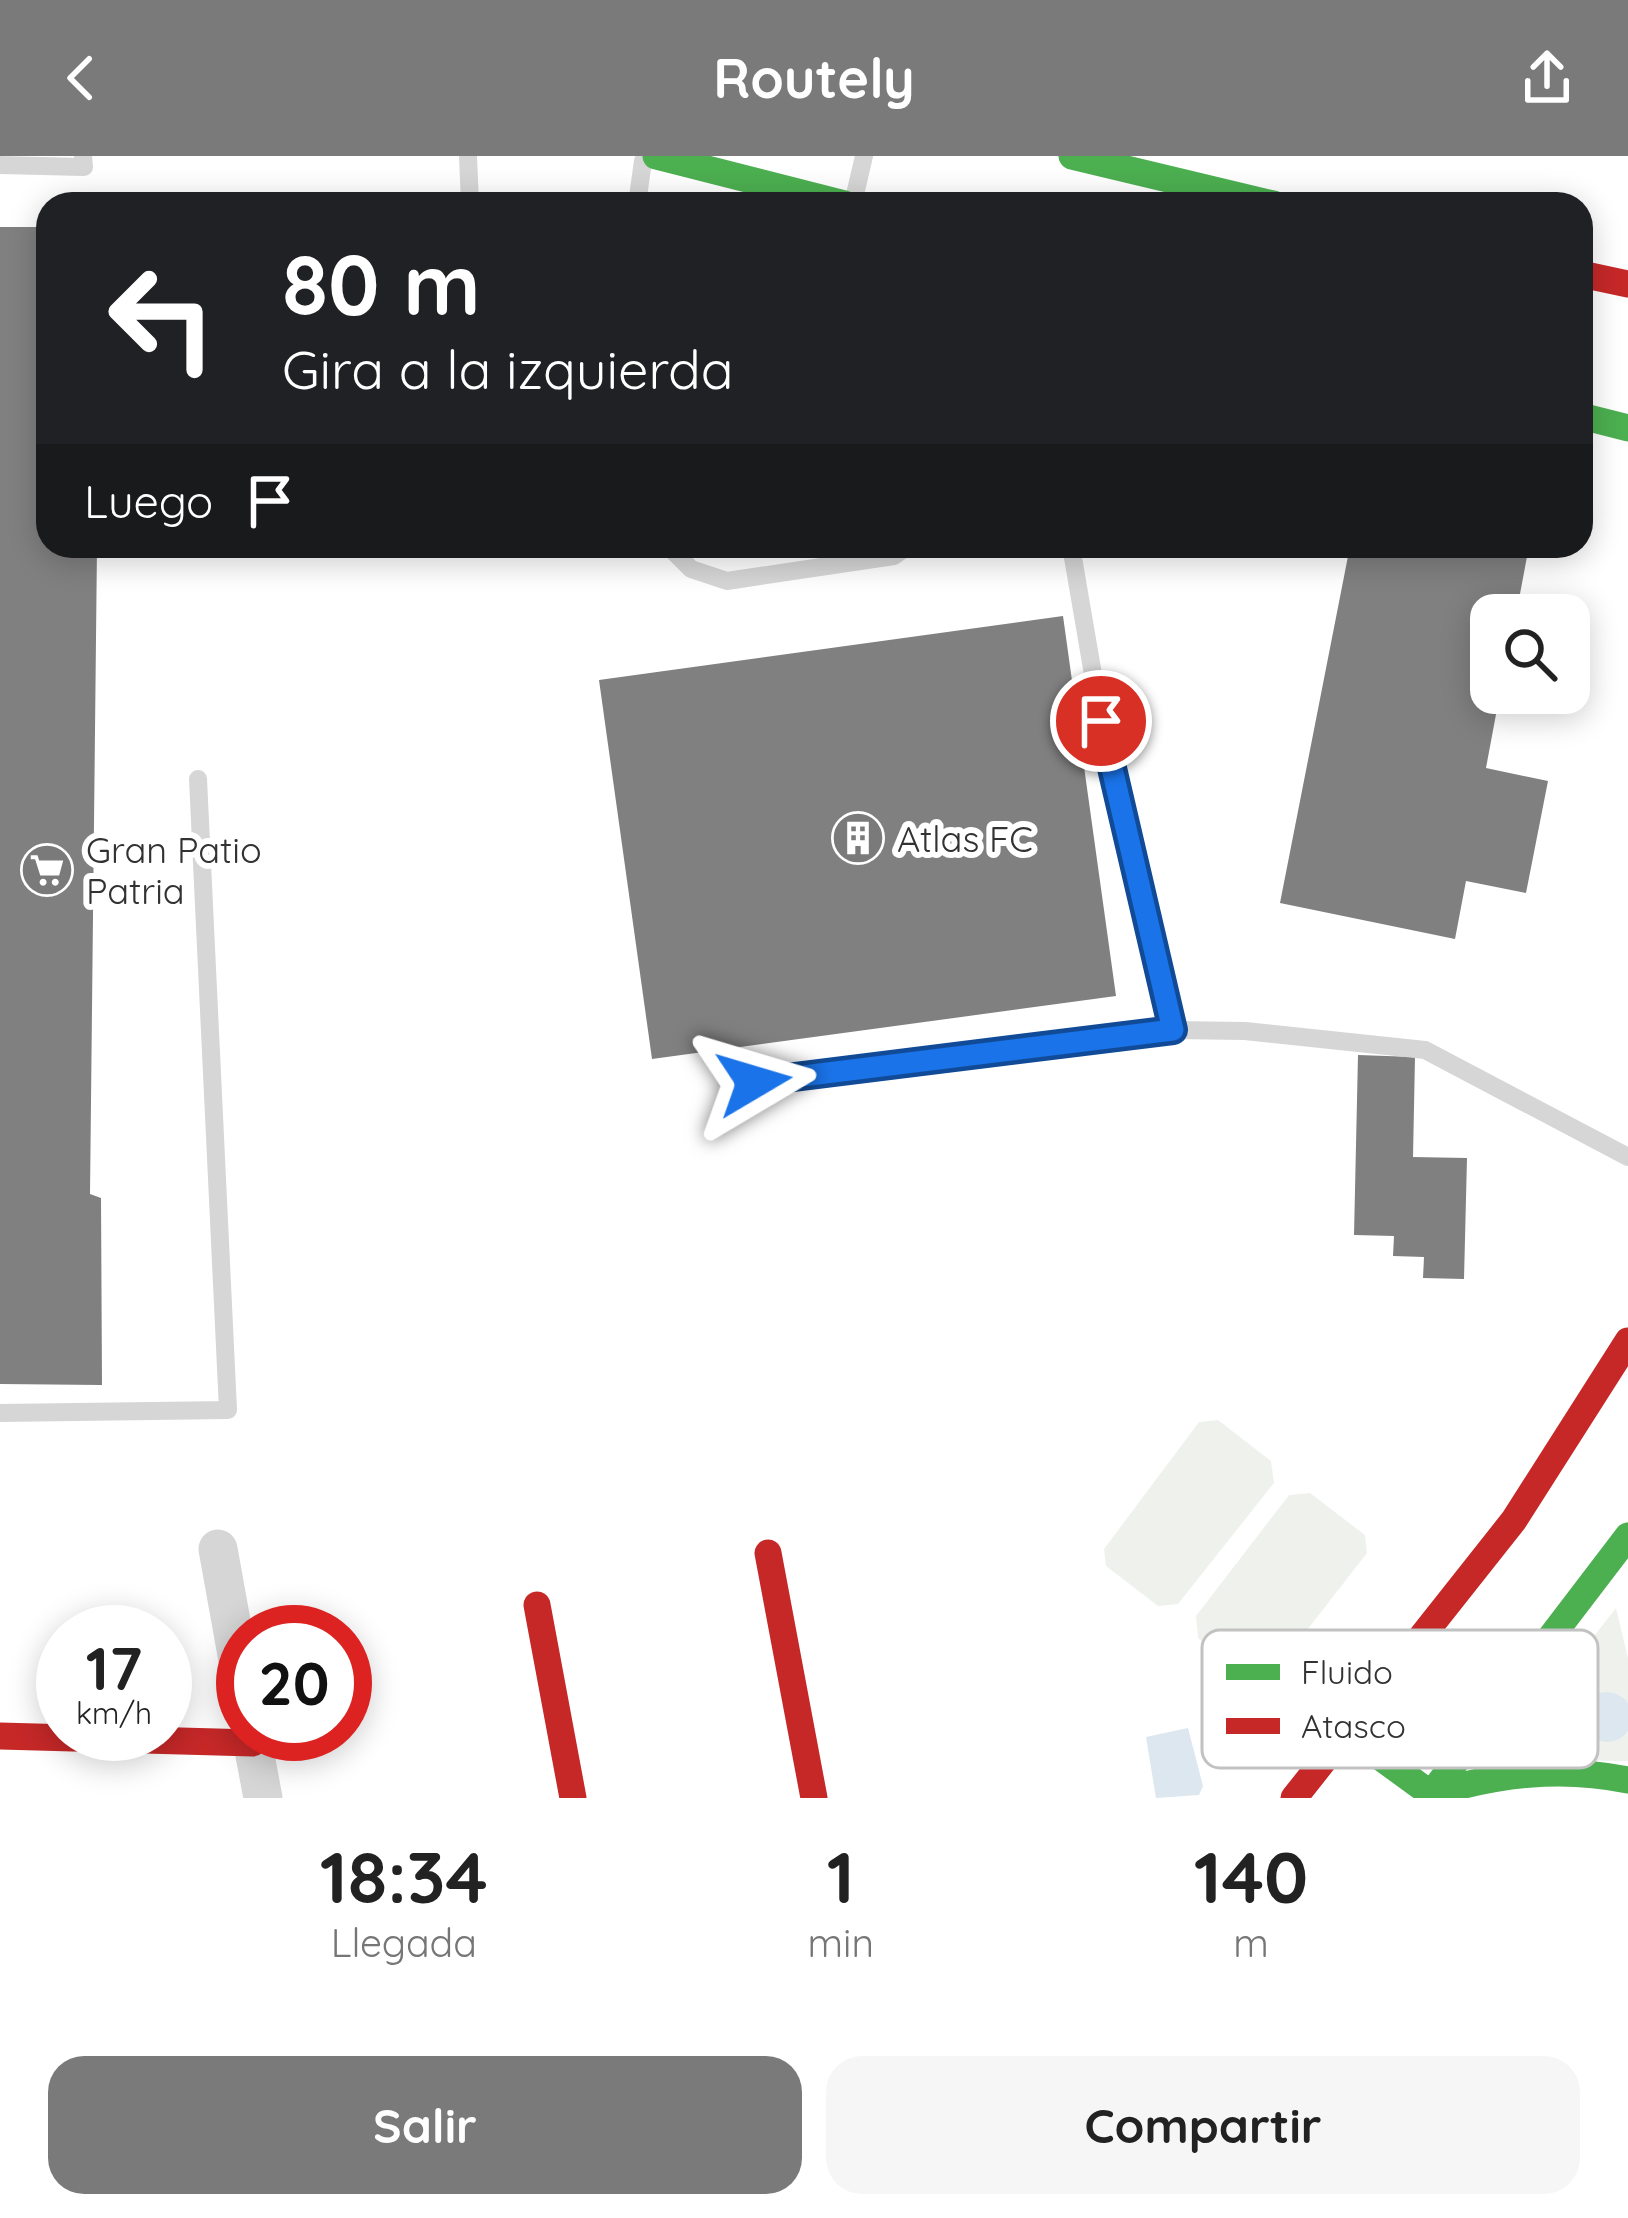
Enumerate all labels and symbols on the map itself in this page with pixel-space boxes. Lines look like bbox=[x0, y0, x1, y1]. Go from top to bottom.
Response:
pin bbox=[1050, 670, 1152, 772]
building icon: Atlas FC bbox=[830, 810, 886, 866]
place label: Atlas FC bbox=[897, 816, 1033, 861]
place label: Gran Patio Patria bbox=[86, 827, 262, 913]
supermarket icon: Gran Patio Patria bbox=[19, 842, 75, 898]
position arrow bbox=[691, 1019, 817, 1145]
speed limit sign: 20 bbox=[216, 1605, 372, 1761]
legend bbox=[1202, 1630, 1598, 1768]
text: Fluido bbox=[1301, 1651, 1393, 1692]
text: Atasco bbox=[1301, 1705, 1406, 1746]

